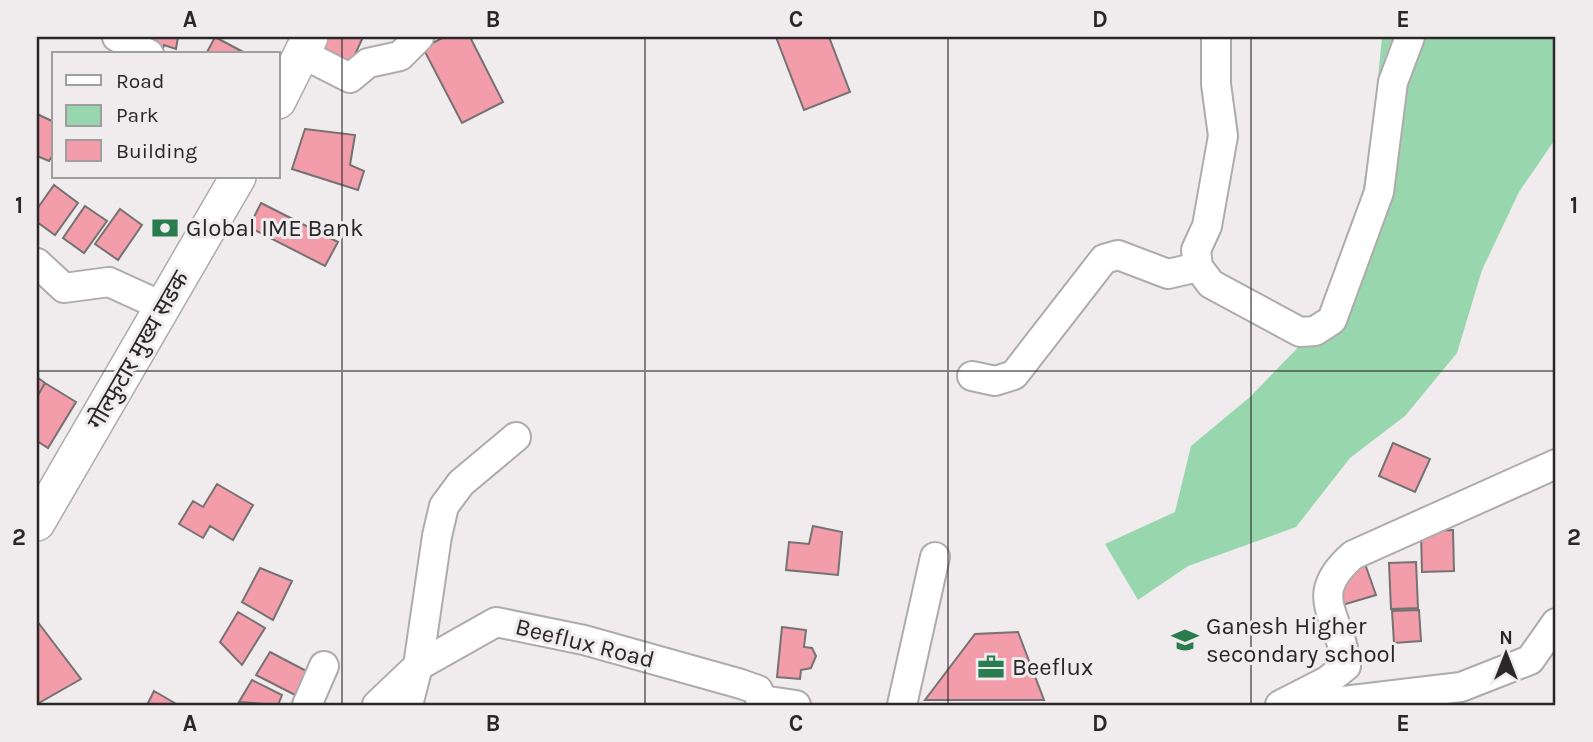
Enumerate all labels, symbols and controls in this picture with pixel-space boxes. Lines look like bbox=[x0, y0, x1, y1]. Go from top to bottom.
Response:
text: A bbox=[183, 6, 197, 33]
text: B bbox=[486, 6, 500, 33]
text: C bbox=[789, 6, 803, 33]
text: D bbox=[1092, 6, 1108, 33]
text: E bbox=[1396, 6, 1410, 33]
legend bbox=[52, 52, 280, 178]
text: Road bbox=[116, 69, 164, 93]
text: Park bbox=[116, 103, 159, 127]
text: Building bbox=[116, 139, 197, 163]
text: 1 bbox=[15, 192, 23, 219]
text: 1 bbox=[1570, 192, 1578, 219]
bank icon: Global IME Bank bbox=[150, 213, 180, 243]
place label: Global IME Bank bbox=[186, 214, 364, 242]
street label: गोल्फुटार मुख्य सडक bbox=[81, 265, 196, 435]
text: 2 bbox=[12, 524, 26, 551]
text: 2 bbox=[1567, 524, 1581, 551]
street label: Beeflux Road bbox=[513, 612, 657, 674]
place label: Ganesh Higher secondary school bbox=[1206, 612, 1396, 668]
north arrow bbox=[1470, 620, 1540, 690]
school or university icon: Ganesh Higher secondary school bbox=[1170, 625, 1200, 655]
text: N bbox=[1499, 627, 1513, 649]
office icon: Beeflux bbox=[976, 652, 1006, 682]
place label: Beeflux bbox=[1012, 653, 1093, 681]
text: A bbox=[183, 710, 197, 737]
text: B bbox=[486, 710, 500, 737]
text: C bbox=[789, 710, 803, 737]
text: D bbox=[1092, 710, 1108, 737]
text: E bbox=[1396, 710, 1410, 737]

